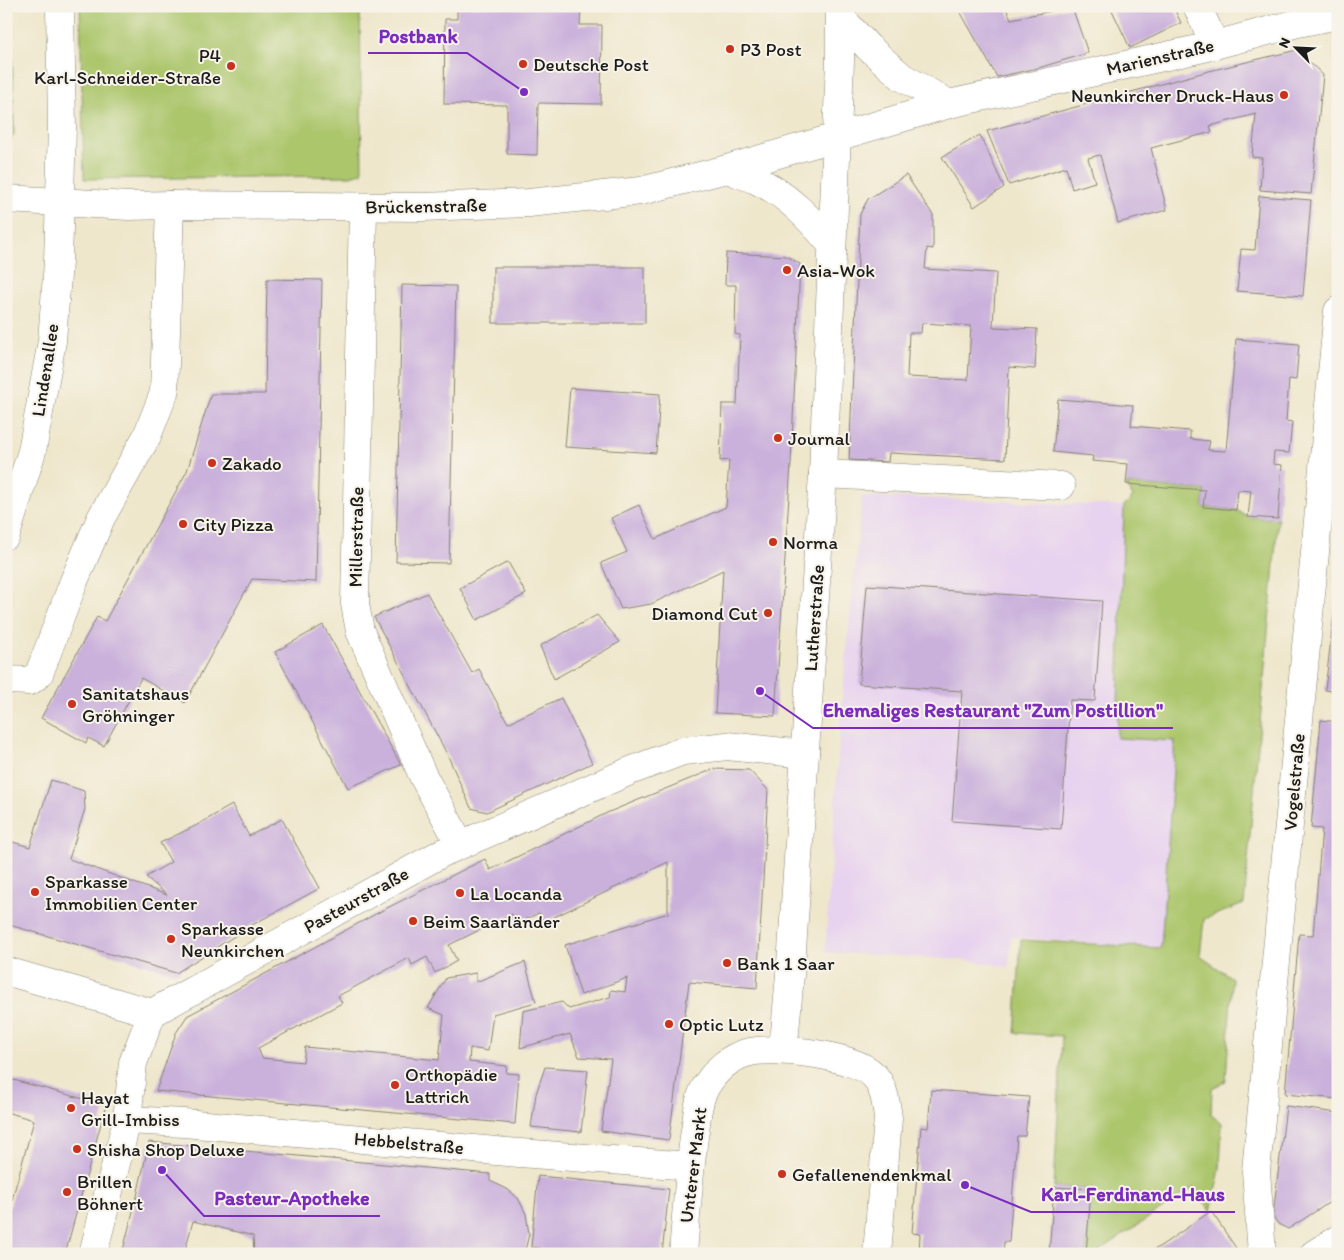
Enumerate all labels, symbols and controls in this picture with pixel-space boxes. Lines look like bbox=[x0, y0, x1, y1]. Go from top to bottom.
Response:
callout: Postbank bbox=[368, 18, 467, 53]
north arrow bbox=[1272, 22, 1322, 72]
text: Postbank bbox=[378, 24, 458, 48]
street label: Marienstraße bbox=[1104, 33, 1216, 81]
text: N bbox=[1275, 35, 1294, 51]
place label: P3 Post bbox=[740, 38, 802, 61]
marker: P3 Post bbox=[724, 43, 736, 55]
place label: P4 Karl-Schneider-Straße bbox=[34, 44, 221, 89]
place label: Deutsche Post bbox=[533, 53, 649, 76]
marker: Deutsche Post bbox=[517, 58, 529, 70]
marker: P4 Karl-Schneider-Straße bbox=[225, 60, 237, 72]
place label: Neunkircher Druck-Haus bbox=[1071, 84, 1274, 107]
marker: Neunkircher Druck-Haus bbox=[1278, 89, 1290, 101]
street label: Brückenstraße bbox=[365, 193, 487, 219]
place label: Asia-Wok bbox=[797, 259, 875, 282]
marker: Asia-Wok bbox=[781, 264, 793, 276]
street label: Lindenallee bbox=[26, 322, 64, 418]
place label: Journal bbox=[788, 427, 851, 450]
marker: Journal bbox=[772, 432, 784, 444]
place label: Zakado bbox=[222, 452, 282, 475]
marker: Zakado bbox=[206, 457, 218, 469]
street label: Millerstraße bbox=[344, 486, 368, 588]
place label: City Pizza bbox=[193, 513, 274, 536]
marker: City Pizza bbox=[177, 518, 189, 530]
place label: Norma bbox=[783, 531, 838, 554]
marker: Norma bbox=[767, 536, 779, 548]
street label: Lutherstraße bbox=[799, 564, 829, 672]
place label: Diamond Cut bbox=[651, 602, 758, 625]
marker: Diamond Cut bbox=[762, 607, 774, 619]
place label: Sanitatshaus Gröhninger bbox=[82, 682, 189, 727]
callout: Ehemaliges Restaurant "Zum Postillion" bbox=[813, 693, 1173, 728]
marker: Sanitatshaus Gröhninger bbox=[66, 698, 78, 710]
text: Ehemaliges Restaurant "Zum Postillion" bbox=[823, 698, 1163, 723]
street label: Vogelstraße bbox=[1278, 732, 1310, 832]
street label: Pasteurstraße bbox=[299, 862, 413, 938]
place label: Sparkasse Immobilien Center bbox=[45, 870, 198, 915]
place label: La Locanda bbox=[470, 882, 562, 905]
marker: Sparkasse Immobilien Center bbox=[29, 886, 41, 898]
marker: La Locanda bbox=[454, 887, 466, 899]
place label: Beim Saarländer bbox=[423, 910, 560, 933]
marker: Beim Saarländer bbox=[407, 915, 419, 927]
place label: Sparkasse Neunkirchen bbox=[181, 917, 285, 962]
marker: Sparkasse Neunkirchen bbox=[165, 933, 177, 945]
place label: Bank 1 Saar bbox=[737, 952, 835, 975]
marker: Bank 1 Saar bbox=[721, 957, 733, 969]
place label: Optic Lutz bbox=[679, 1013, 764, 1036]
marker: Optic Lutz bbox=[663, 1018, 675, 1030]
place label: Orthopädie Lattrich bbox=[405, 1063, 497, 1108]
marker: Orthopädie Lattrich bbox=[389, 1079, 401, 1091]
place label: Hayat Grill-Imbiss bbox=[81, 1086, 180, 1131]
marker: Hayat Grill-Imbiss bbox=[65, 1102, 77, 1114]
street label: Unterer Markt bbox=[674, 1106, 712, 1224]
street label: Hebbelstraße bbox=[353, 1127, 465, 1159]
place label: Shisha Shop Deluxe bbox=[87, 1138, 245, 1161]
marker: Shisha Shop Deluxe bbox=[71, 1143, 83, 1155]
place label: Gefallenendenkmal bbox=[792, 1163, 952, 1186]
marker: Gefallenendenkmal bbox=[776, 1168, 788, 1180]
place label: Brillen Böhnert bbox=[77, 1170, 143, 1215]
callout: Karl-Ferdinand-Haus bbox=[1031, 1177, 1235, 1212]
callout: Pasteur-Apotheke bbox=[204, 1181, 380, 1216]
text: Karl-Ferdinand-Haus bbox=[1041, 1182, 1225, 1206]
marker: Brillen Böhnert bbox=[61, 1186, 73, 1198]
text: Pasteur-Apotheke bbox=[214, 1186, 370, 1211]

